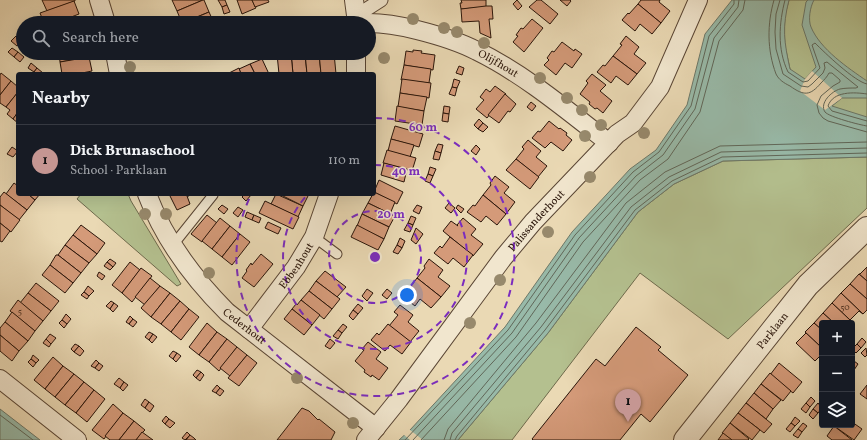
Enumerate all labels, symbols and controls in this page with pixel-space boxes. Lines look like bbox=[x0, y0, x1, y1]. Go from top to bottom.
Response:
search box bbox=[16, 16, 376, 60]
icon: search bbox=[30, 27, 52, 49]
text: Search here bbox=[62, 28, 139, 49]
street label: Olijfhout bbox=[475, 47, 521, 82]
text: Nearby bbox=[32, 87, 90, 110]
text: 60 m bbox=[409, 120, 437, 136]
text: Dick Brunaschool bbox=[70, 141, 195, 162]
text: 1 bbox=[42, 152, 48, 170]
text: 110 m bbox=[328, 152, 360, 170]
text: School · Parklaan bbox=[70, 162, 167, 180]
text: 40 m bbox=[392, 164, 421, 180]
street label: Palissanderhout bbox=[505, 187, 569, 255]
text: 20 m bbox=[377, 207, 405, 223]
street label: Ebbenhout bbox=[276, 240, 318, 293]
centre of rings bbox=[368, 250, 382, 264]
your location bbox=[397, 285, 417, 305]
house number: 50 bbox=[840, 301, 850, 314]
house number: 5 bbox=[18, 305, 22, 318]
street label: Cederhout bbox=[219, 305, 269, 349]
street label: Parklaan bbox=[754, 309, 793, 353]
map controls bbox=[819, 320, 855, 428]
button: + bbox=[819, 320, 855, 356]
button: − bbox=[819, 356, 855, 392]
pin: 1 bbox=[615, 389, 641, 422]
button: layers bbox=[819, 392, 855, 428]

